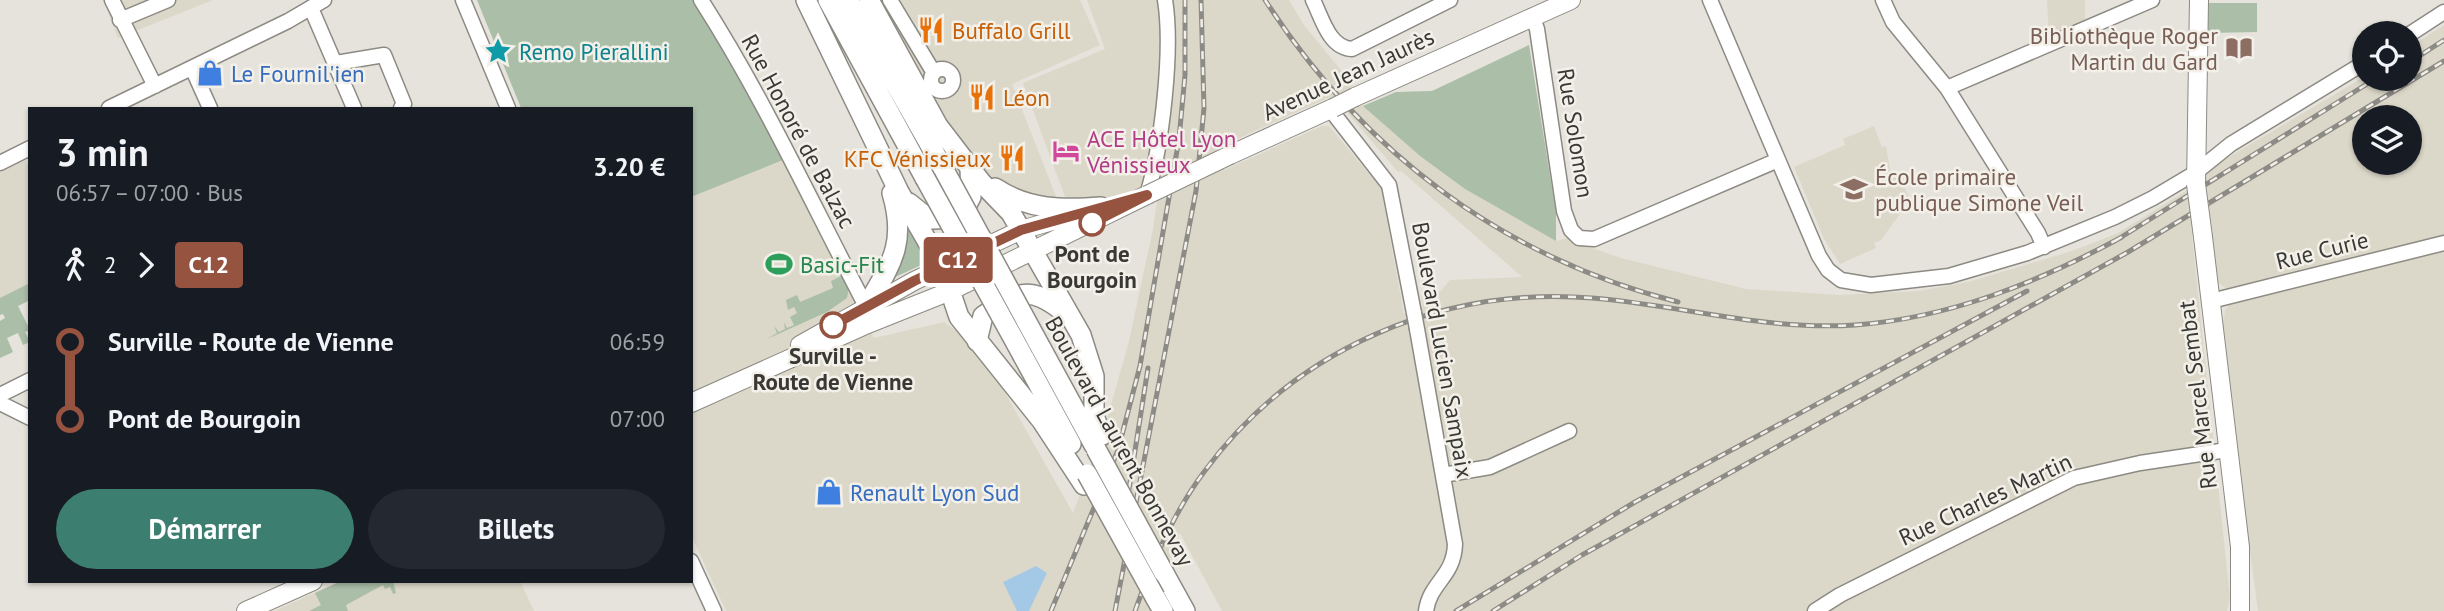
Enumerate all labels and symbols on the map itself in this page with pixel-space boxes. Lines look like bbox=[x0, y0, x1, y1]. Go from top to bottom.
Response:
restaurant icon: Buffalo Grill bbox=[916, 15, 946, 45]
place label: Buffalo Grill bbox=[952, 16, 1071, 45]
place label: Bibliothèque Roger Martin du Gard bbox=[2030, 21, 2218, 76]
street label: Avenue Jean Jaurès bbox=[1258, 22, 1438, 126]
street label: Rue Honoré de Balzac bbox=[736, 29, 862, 233]
library icon: Bibliothèque Roger Martin du Gard bbox=[2224, 33, 2254, 63]
place icon: Remo Pierallini bbox=[483, 36, 513, 66]
place label: Remo Pierallini bbox=[519, 37, 669, 66]
shop icon: Le Fournil'ien bbox=[195, 58, 225, 88]
place label: Le Fournil'ien bbox=[231, 59, 365, 88]
street label: Rue Solomon bbox=[1551, 66, 1601, 200]
restaurant icon: Léon bbox=[967, 82, 997, 112]
place label: Léon bbox=[1003, 83, 1050, 112]
place label: ACE Hôtel Lyon Vénissieux bbox=[1086, 124, 1236, 179]
hotel icon: ACE Hôtel Lyon Vénissieux bbox=[1051, 136, 1081, 166]
restaurant icon: KFC Vénissieux bbox=[997, 143, 1027, 173]
place label: KFC Vénissieux bbox=[844, 144, 991, 173]
place label: École primaire publique Simone Veil bbox=[1875, 162, 2083, 217]
school or university icon: École primaire publique Simone Veil bbox=[1839, 174, 1869, 204]
marker: Pont de Bourgoin bbox=[1079, 210, 1105, 236]
street label: Boulevard Lucien Sampaix bbox=[1406, 220, 1480, 481]
street label: Rue Curie bbox=[2273, 225, 2371, 275]
line badge: C12 bbox=[918, 237, 998, 283]
place label: Pont de Bourgoin bbox=[1047, 239, 1137, 294]
sports icon: Basic-Fit bbox=[764, 249, 794, 279]
place label: Basic-Fit bbox=[800, 250, 884, 279]
street label: Rue Marcel Sembat bbox=[2171, 299, 2223, 491]
street label: Boulevard Laurent Bonnevay bbox=[1039, 311, 1201, 571]
marker: Surville - Route de Vienne bbox=[820, 312, 846, 338]
place label: Surville - Route de Vienne bbox=[753, 341, 913, 396]
street label: Rue Charles Martin bbox=[1894, 446, 2076, 552]
shop icon: Renault Lyon Sud bbox=[814, 477, 844, 507]
place label: Renault Lyon Sud bbox=[850, 478, 1019, 507]

